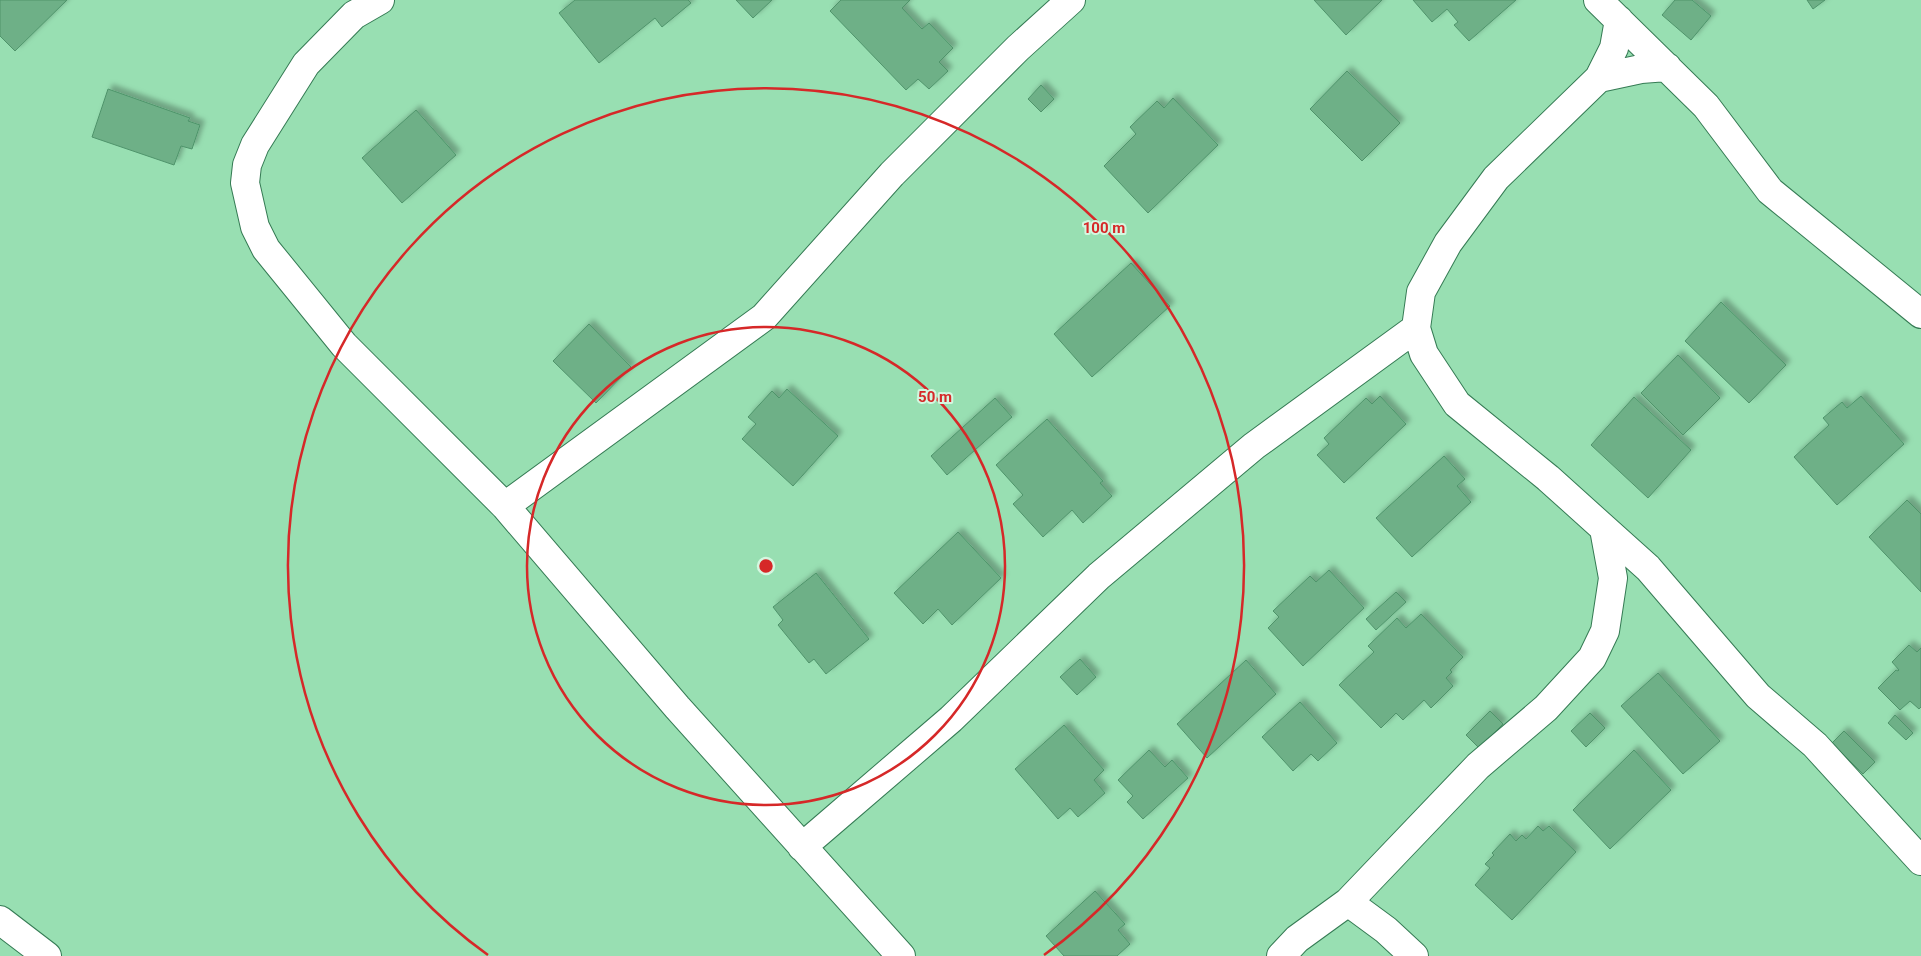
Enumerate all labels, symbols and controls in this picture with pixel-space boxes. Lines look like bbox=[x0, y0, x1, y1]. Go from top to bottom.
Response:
text: 100 m bbox=[1083, 219, 1125, 237]
text: 50 m bbox=[918, 388, 952, 406]
centre of rings bbox=[757, 557, 775, 575]

